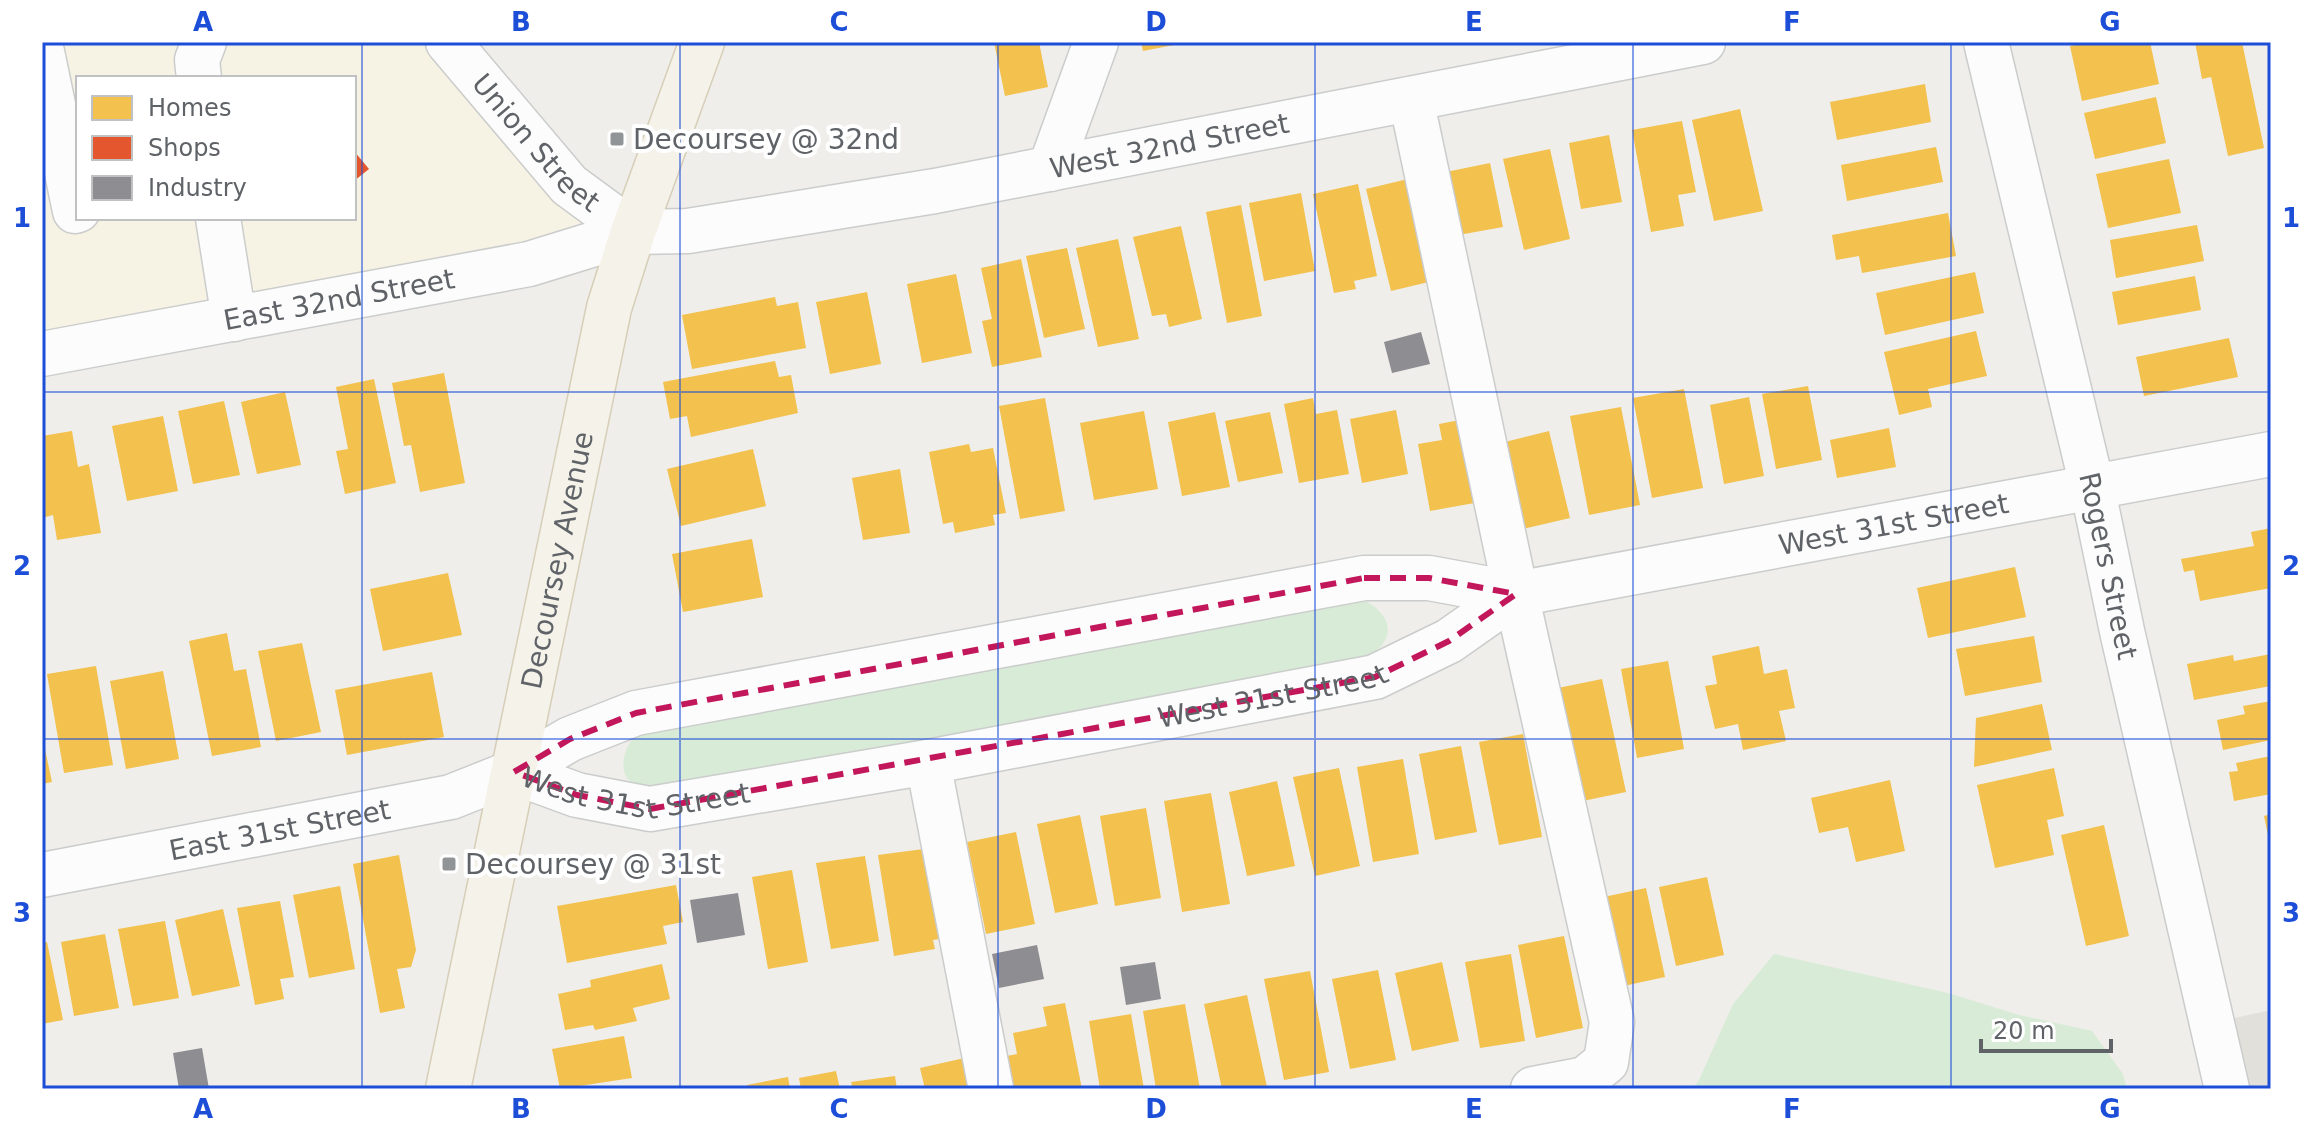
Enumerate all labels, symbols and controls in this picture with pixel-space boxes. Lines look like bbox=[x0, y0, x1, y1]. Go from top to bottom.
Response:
text: A bbox=[193, 7, 213, 37]
text: B bbox=[511, 7, 531, 37]
text: C bbox=[829, 7, 849, 37]
text: D bbox=[1145, 7, 1167, 37]
text: E bbox=[1465, 7, 1483, 37]
text: F bbox=[1783, 7, 1801, 37]
text: G bbox=[2099, 7, 2121, 37]
street label: Union Street bbox=[465, 67, 606, 219]
legend bbox=[76, 76, 356, 220]
text: Homes bbox=[148, 94, 231, 122]
street label: West 32nd Street bbox=[1047, 106, 1292, 185]
place label: Decoursey @ 32nd bbox=[633, 123, 899, 156]
marker: Decoursey @ 32nd bbox=[608, 130, 626, 148]
text: Shops bbox=[148, 134, 221, 162]
text: Industry bbox=[148, 174, 247, 202]
text: 1 bbox=[13, 203, 31, 233]
text: 1 bbox=[2282, 203, 2300, 233]
street label: East 32nd Street bbox=[221, 262, 457, 337]
street label: Decoursey Avenue bbox=[514, 428, 600, 692]
street label: Rogers Street bbox=[2073, 469, 2144, 663]
street label: West 31st Street bbox=[1776, 487, 2011, 561]
text: 2 bbox=[13, 551, 31, 581]
text: 2 bbox=[2282, 551, 2300, 581]
street label: West 31st Street bbox=[1155, 657, 1393, 734]
street label: West 31st Street bbox=[517, 760, 752, 826]
street label: East 31st Street bbox=[166, 792, 393, 867]
place label: Decoursey @ 31st bbox=[465, 848, 721, 881]
marker: Decoursey @ 31st bbox=[440, 855, 458, 873]
text: 3 bbox=[13, 898, 31, 928]
text: 3 bbox=[2282, 898, 2300, 928]
scale bar bbox=[1981, 1003, 2111, 1053]
text: 20 m bbox=[1993, 1017, 2055, 1045]
text: A bbox=[193, 1094, 213, 1124]
text: B bbox=[511, 1094, 531, 1124]
text: C bbox=[829, 1094, 849, 1124]
text: D bbox=[1145, 1094, 1167, 1124]
text: E bbox=[1465, 1094, 1483, 1124]
text: F bbox=[1783, 1094, 1801, 1124]
text: G bbox=[2099, 1094, 2121, 1124]

